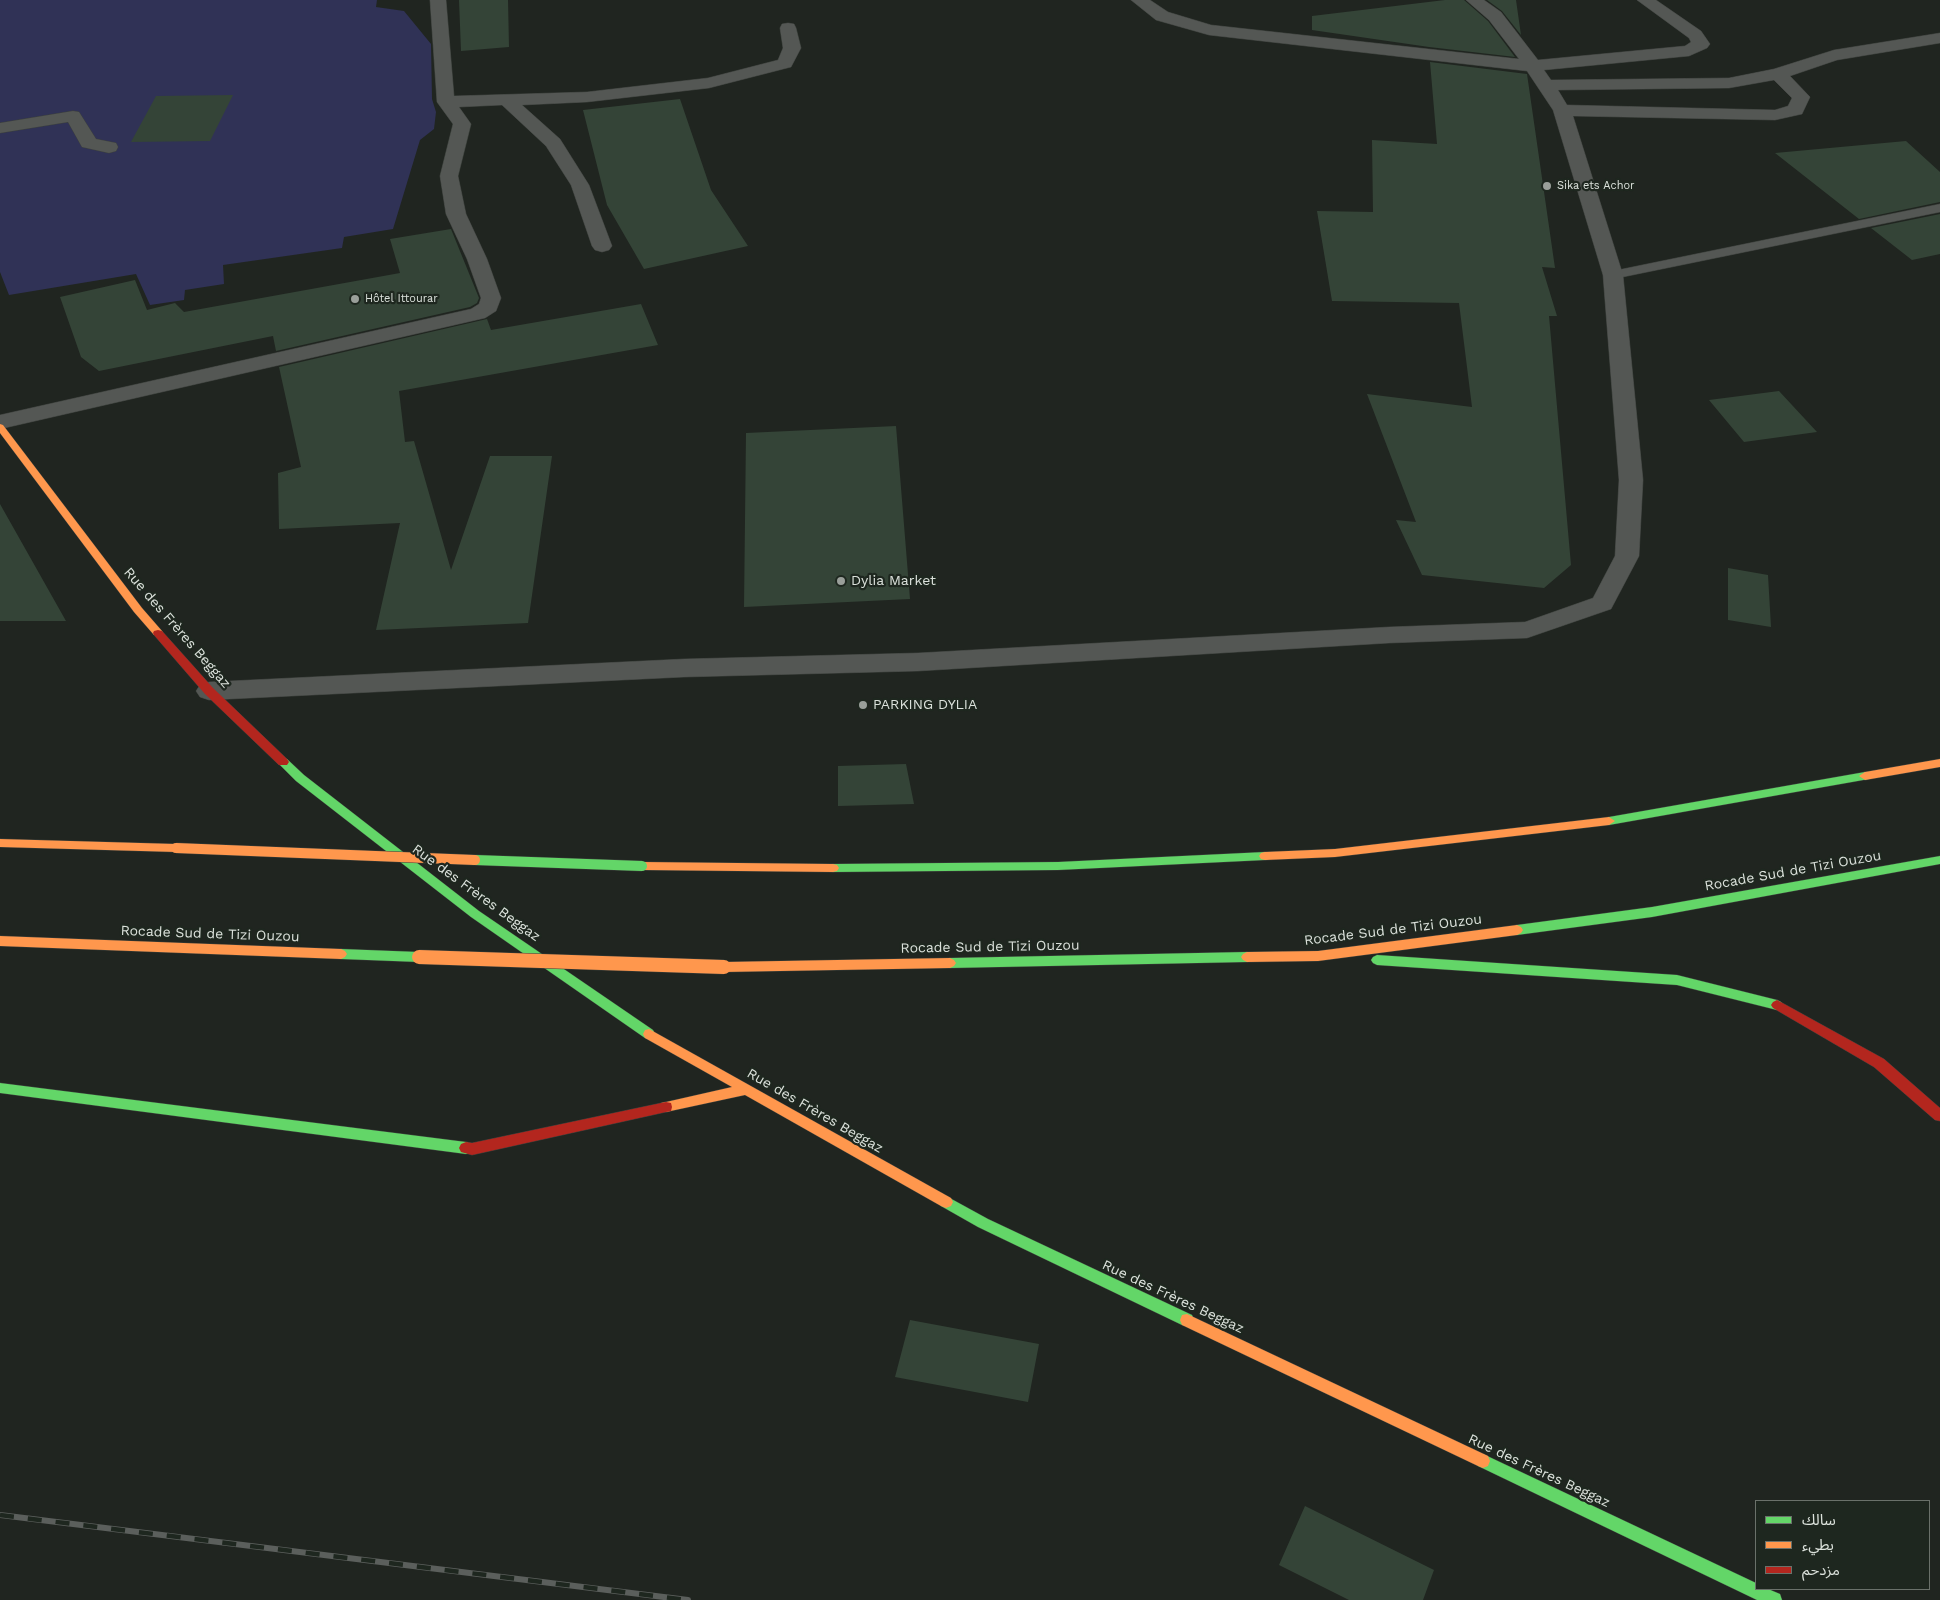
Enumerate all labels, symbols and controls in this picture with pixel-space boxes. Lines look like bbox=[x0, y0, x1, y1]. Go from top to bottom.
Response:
place label: Sika ets Achor bbox=[1557, 179, 1635, 193]
marker: Sika ets Achor bbox=[1541, 180, 1553, 192]
place label: Hôtel Ittourar bbox=[365, 292, 438, 306]
marker: Hôtel Ittourar bbox=[349, 293, 361, 305]
street label: Rue des Frères Beggaz bbox=[120, 564, 234, 692]
place label: Dylia Market bbox=[851, 573, 936, 589]
marker: Dylia Market bbox=[835, 575, 847, 587]
place label: PARKING DYLIA bbox=[873, 697, 977, 713]
marker: PARKING DYLIA bbox=[857, 699, 869, 711]
street label: Rue des Frères Beggaz bbox=[409, 841, 543, 945]
street label: Rocade Sud de Tizi Ouzou bbox=[1703, 847, 1883, 895]
street label: Rocade Sud de Tizi Ouzou bbox=[1303, 911, 1483, 949]
street label: Rocade Sud de Tizi Ouzou bbox=[120, 922, 300, 946]
street label: Rocade Sud de Tizi Ouzou bbox=[900, 937, 1080, 957]
street label: Rue des Frères Beggaz bbox=[744, 1065, 886, 1157]
street label: Rue des Frères Beggaz bbox=[1099, 1257, 1247, 1337]
street label: Rue des Frères Beggaz bbox=[1465, 1431, 1613, 1511]
legend bbox=[1755, 1500, 1930, 1590]
text: سالك bbox=[1802, 1511, 1836, 1529]
text: بطيء bbox=[1802, 1536, 1834, 1554]
text: مزدحم bbox=[1802, 1561, 1840, 1579]

